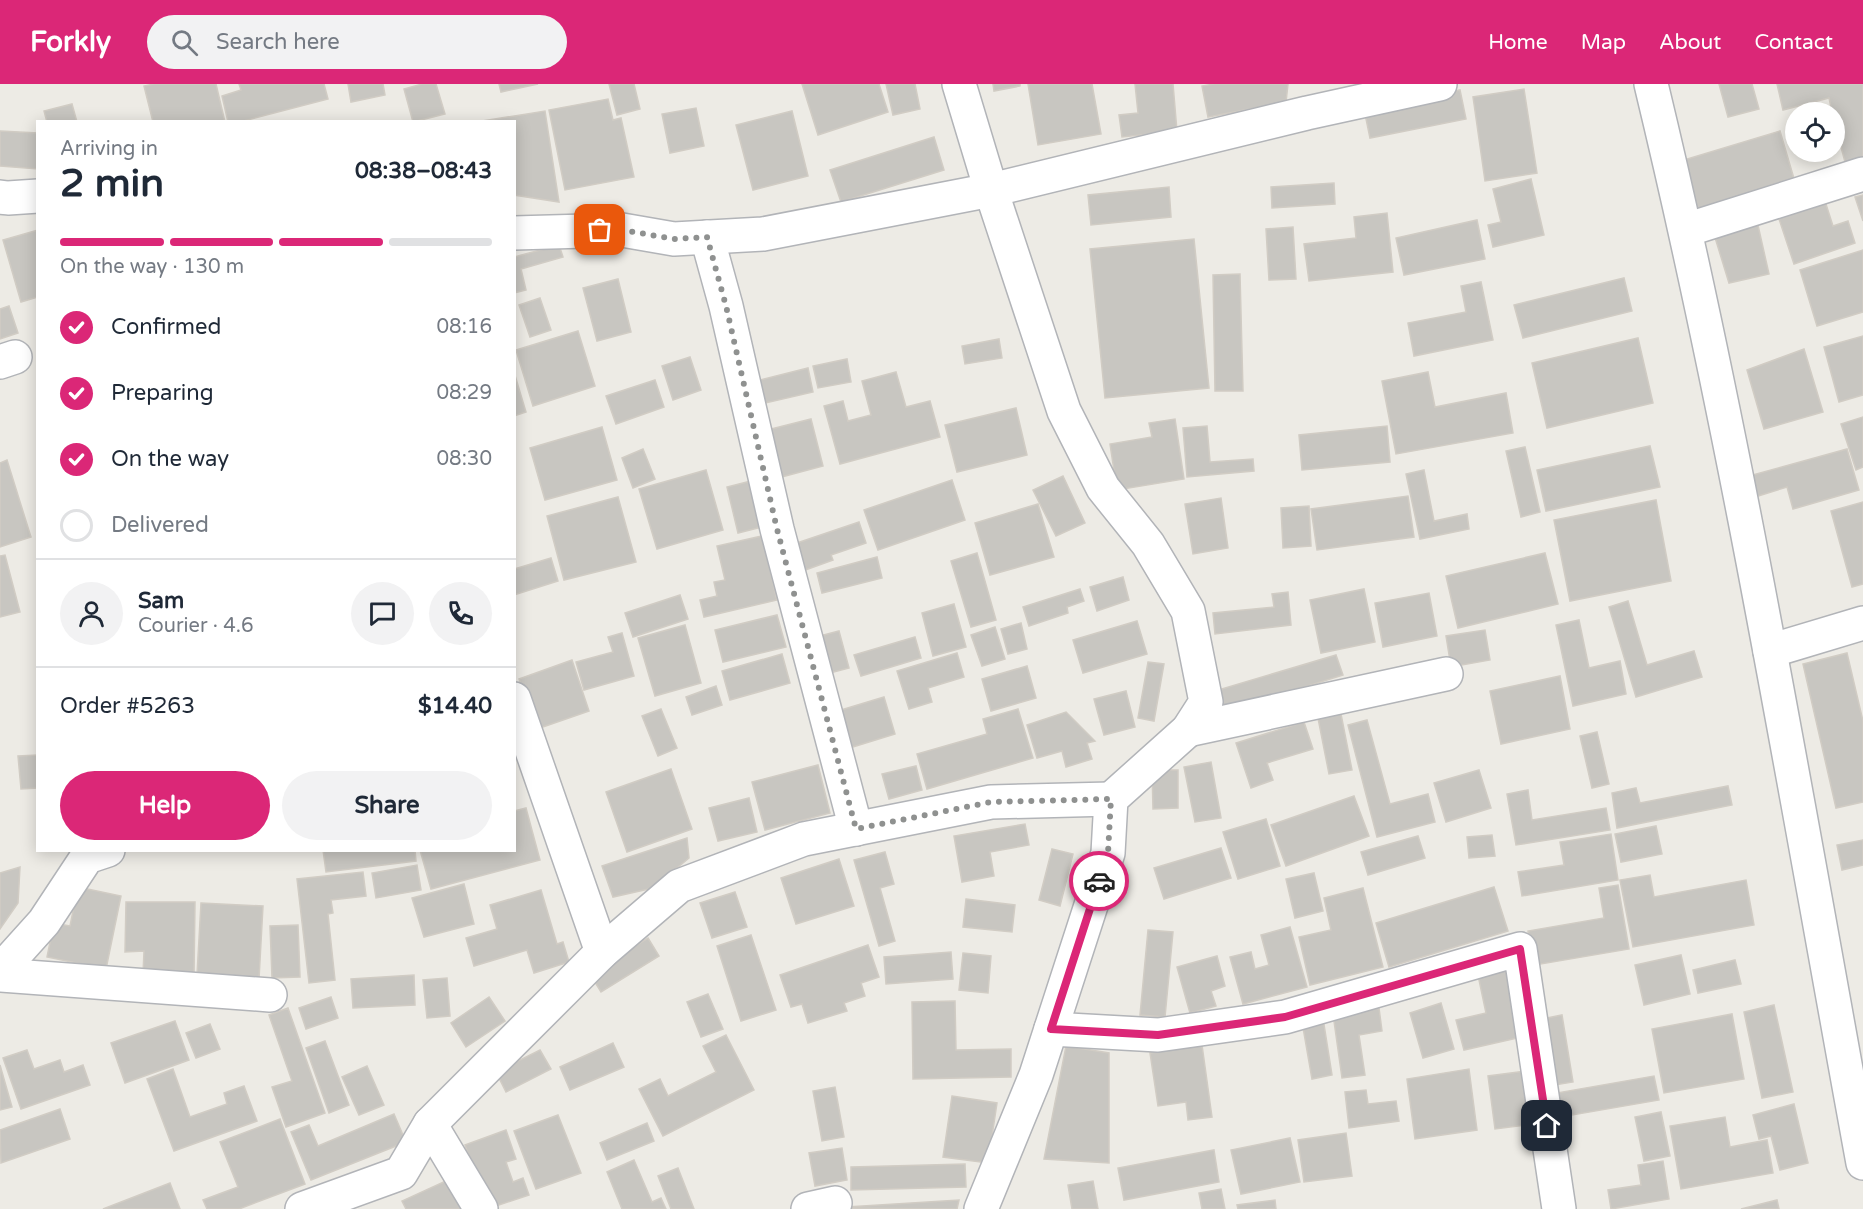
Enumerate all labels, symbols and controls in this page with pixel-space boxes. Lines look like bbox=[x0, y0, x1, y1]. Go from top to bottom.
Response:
search box bbox=[147, 15, 567, 69]
text: Forkly bbox=[30, 25, 111, 59]
icon: search bbox=[168, 26, 201, 59]
text: Search here bbox=[216, 29, 340, 55]
text: Home bbox=[1488, 30, 1548, 55]
text: Map bbox=[1581, 30, 1626, 55]
text: About bbox=[1659, 30, 1721, 55]
text: Contact bbox=[1754, 30, 1833, 55]
map controls bbox=[1785, 102, 1845, 162]
button: locate bbox=[1785, 102, 1845, 162]
text: Arriving in bbox=[60, 137, 158, 161]
text: 08:38–08:43 bbox=[355, 158, 492, 184]
text: 2 min bbox=[60, 160, 164, 207]
pin bbox=[574, 204, 625, 255]
icon: bag bbox=[583, 213, 616, 246]
text: On the way · 130 m bbox=[60, 255, 244, 279]
icon: check bbox=[60, 311, 93, 344]
text: Confirmed bbox=[111, 314, 221, 340]
text: 08:16 bbox=[437, 315, 492, 339]
icon: check bbox=[60, 377, 93, 410]
text: Preparing bbox=[111, 380, 214, 406]
text: 08:29 bbox=[437, 381, 492, 405]
icon: check bbox=[60, 443, 93, 476]
text: On the way bbox=[111, 446, 229, 472]
text: 08:30 bbox=[437, 447, 492, 471]
text: Delivered bbox=[111, 512, 209, 538]
button: person bbox=[60, 582, 123, 645]
button: chat bbox=[351, 582, 414, 645]
button: phone bbox=[429, 582, 492, 645]
text: Sam bbox=[138, 588, 184, 614]
text: Courier · 4.6 bbox=[138, 614, 253, 638]
text: Order #5263 bbox=[60, 693, 195, 719]
text: $14.40 bbox=[418, 693, 492, 719]
button: Help bbox=[60, 771, 270, 840]
button: Share bbox=[282, 771, 492, 840]
courier bbox=[1069, 851, 1129, 911]
icon: car bbox=[1083, 865, 1116, 898]
pin bbox=[1521, 1100, 1572, 1151]
icon: home bbox=[1530, 1109, 1563, 1142]

